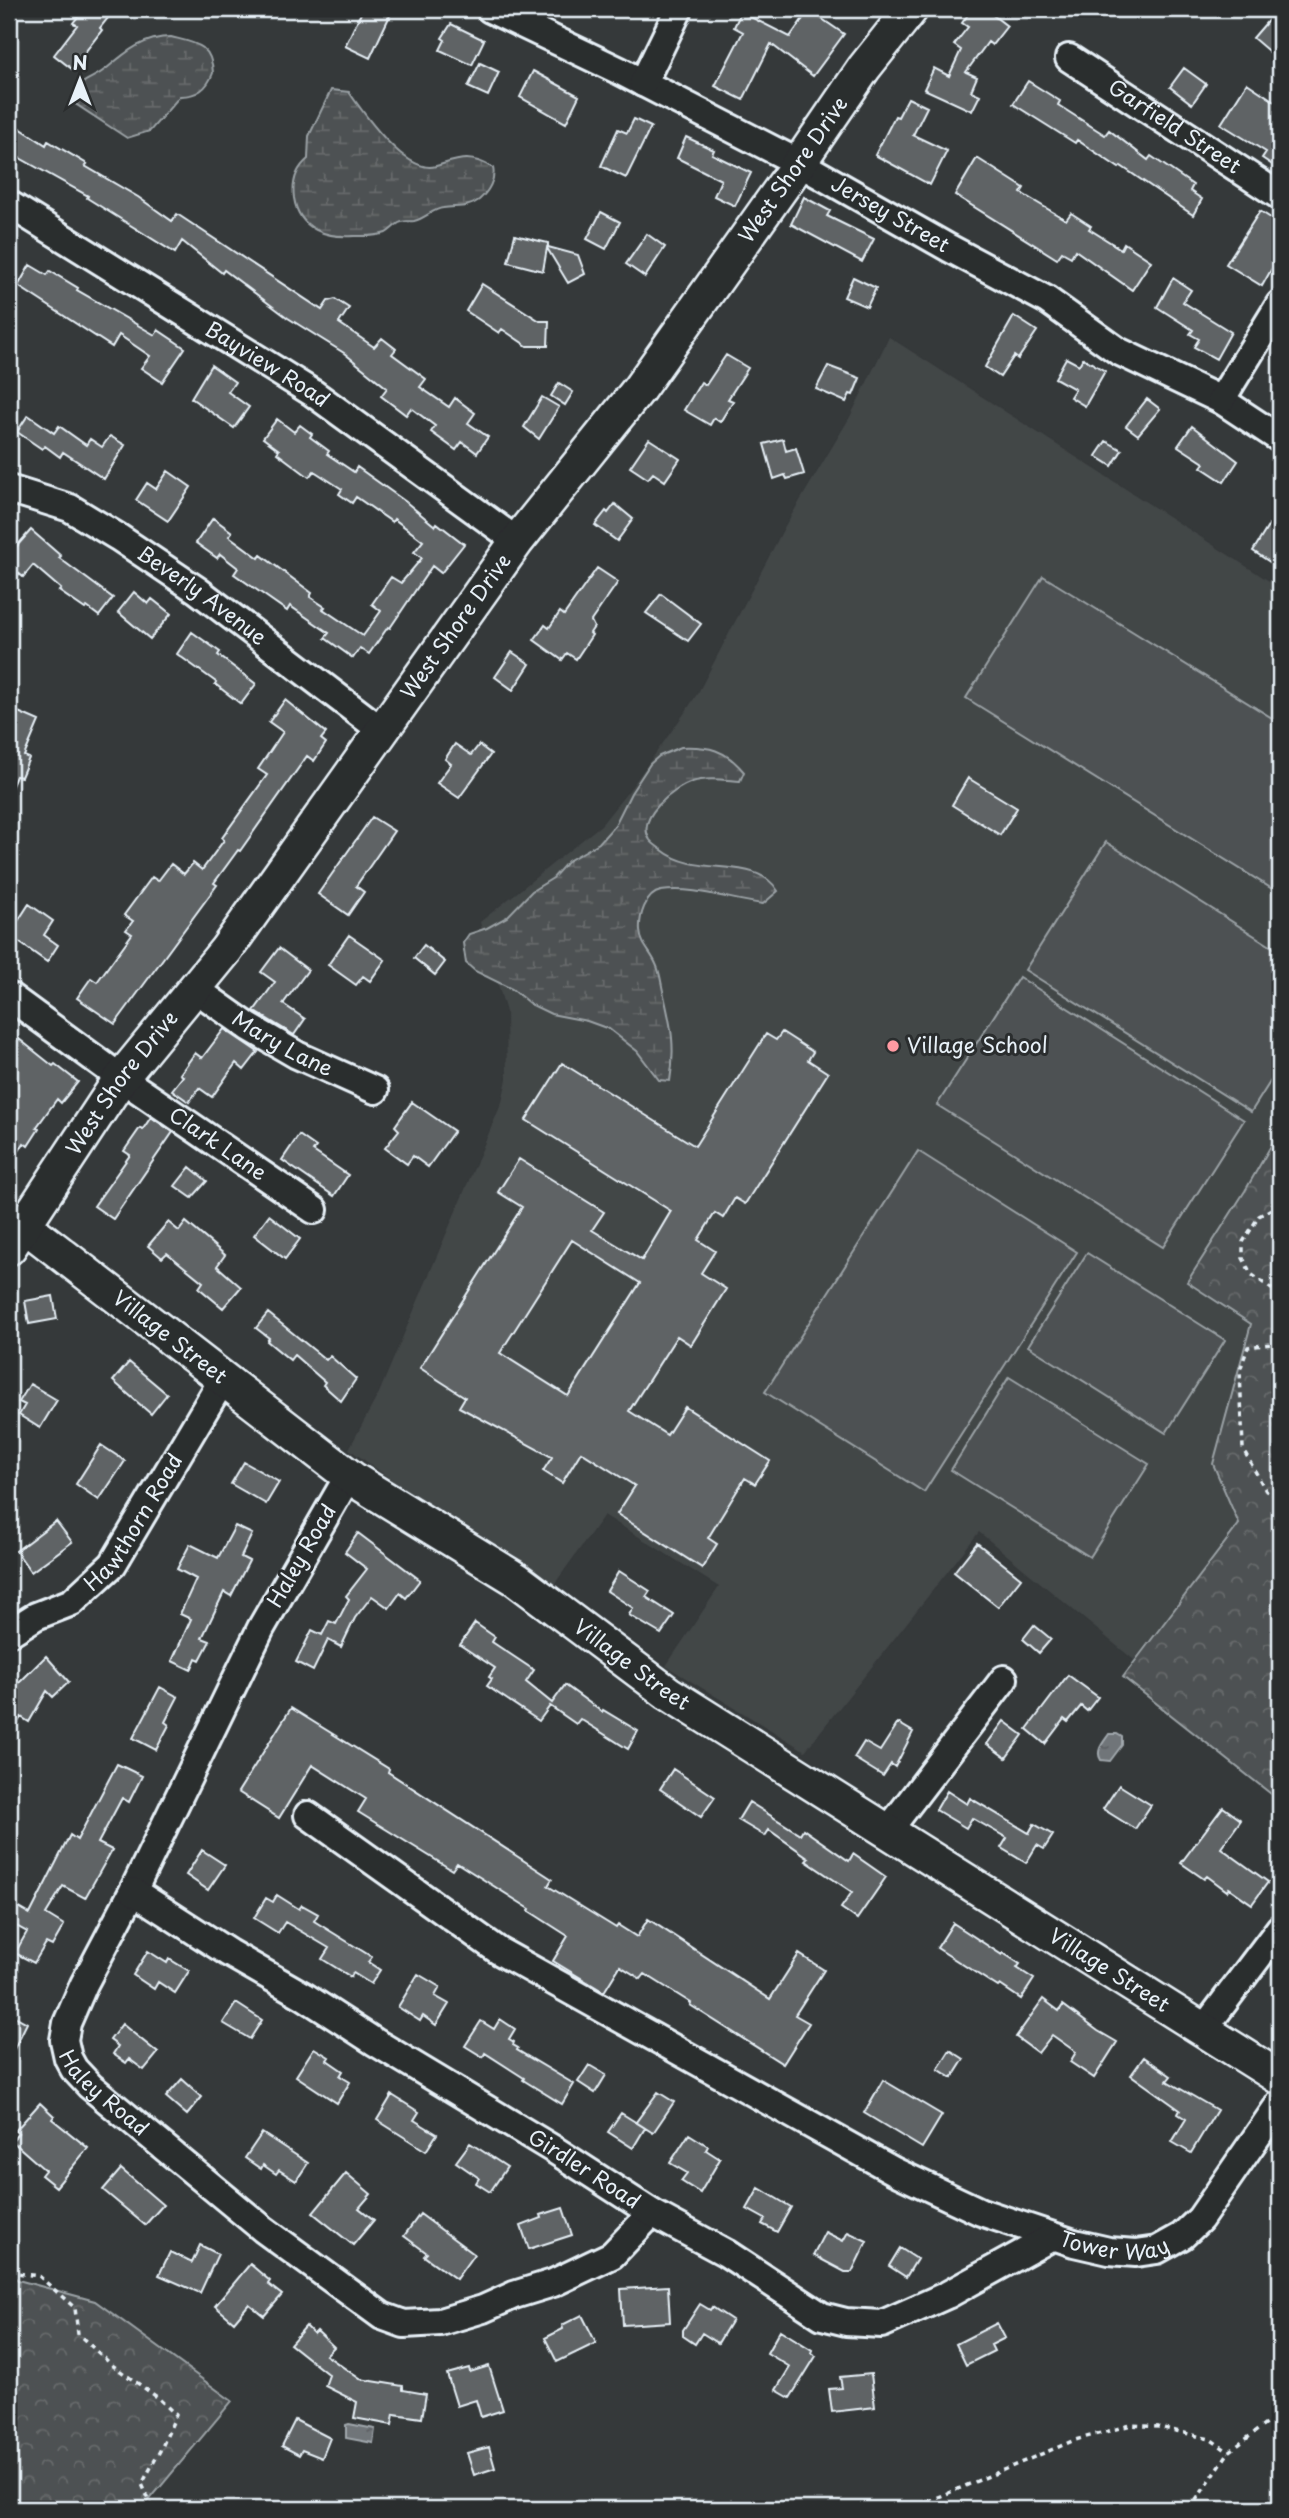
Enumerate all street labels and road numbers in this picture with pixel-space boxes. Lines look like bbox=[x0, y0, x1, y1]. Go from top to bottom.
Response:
street label: Garfield Street bbox=[1103, 70, 1248, 181]
street label: West Shore Drive bbox=[729, 89, 854, 249]
street label: Jersey Street bbox=[826, 167, 956, 259]
street label: Bayview Road bbox=[200, 312, 337, 414]
street label: Beverly Avenue bbox=[131, 536, 274, 652]
street label: West Shore Drive bbox=[391, 546, 518, 705]
street label: Mary Lane bbox=[226, 1002, 339, 1083]
street label: West Shore Drive bbox=[57, 1003, 184, 1161]
street label: Clark Lane bbox=[163, 1098, 274, 1187]
street label: Village Street bbox=[107, 1281, 235, 1391]
street label: Hawthorn Road bbox=[75, 1447, 189, 1598]
street label: Haley Road bbox=[258, 1497, 343, 1613]
street label: Village Street bbox=[568, 1610, 697, 1717]
street label: Village Street bbox=[1043, 1919, 1177, 2019]
street label: Haley Road bbox=[52, 2043, 157, 2143]
street label: Girdler Road bbox=[523, 2120, 648, 2216]
street label: Tower Way bbox=[1056, 2221, 1175, 2268]

